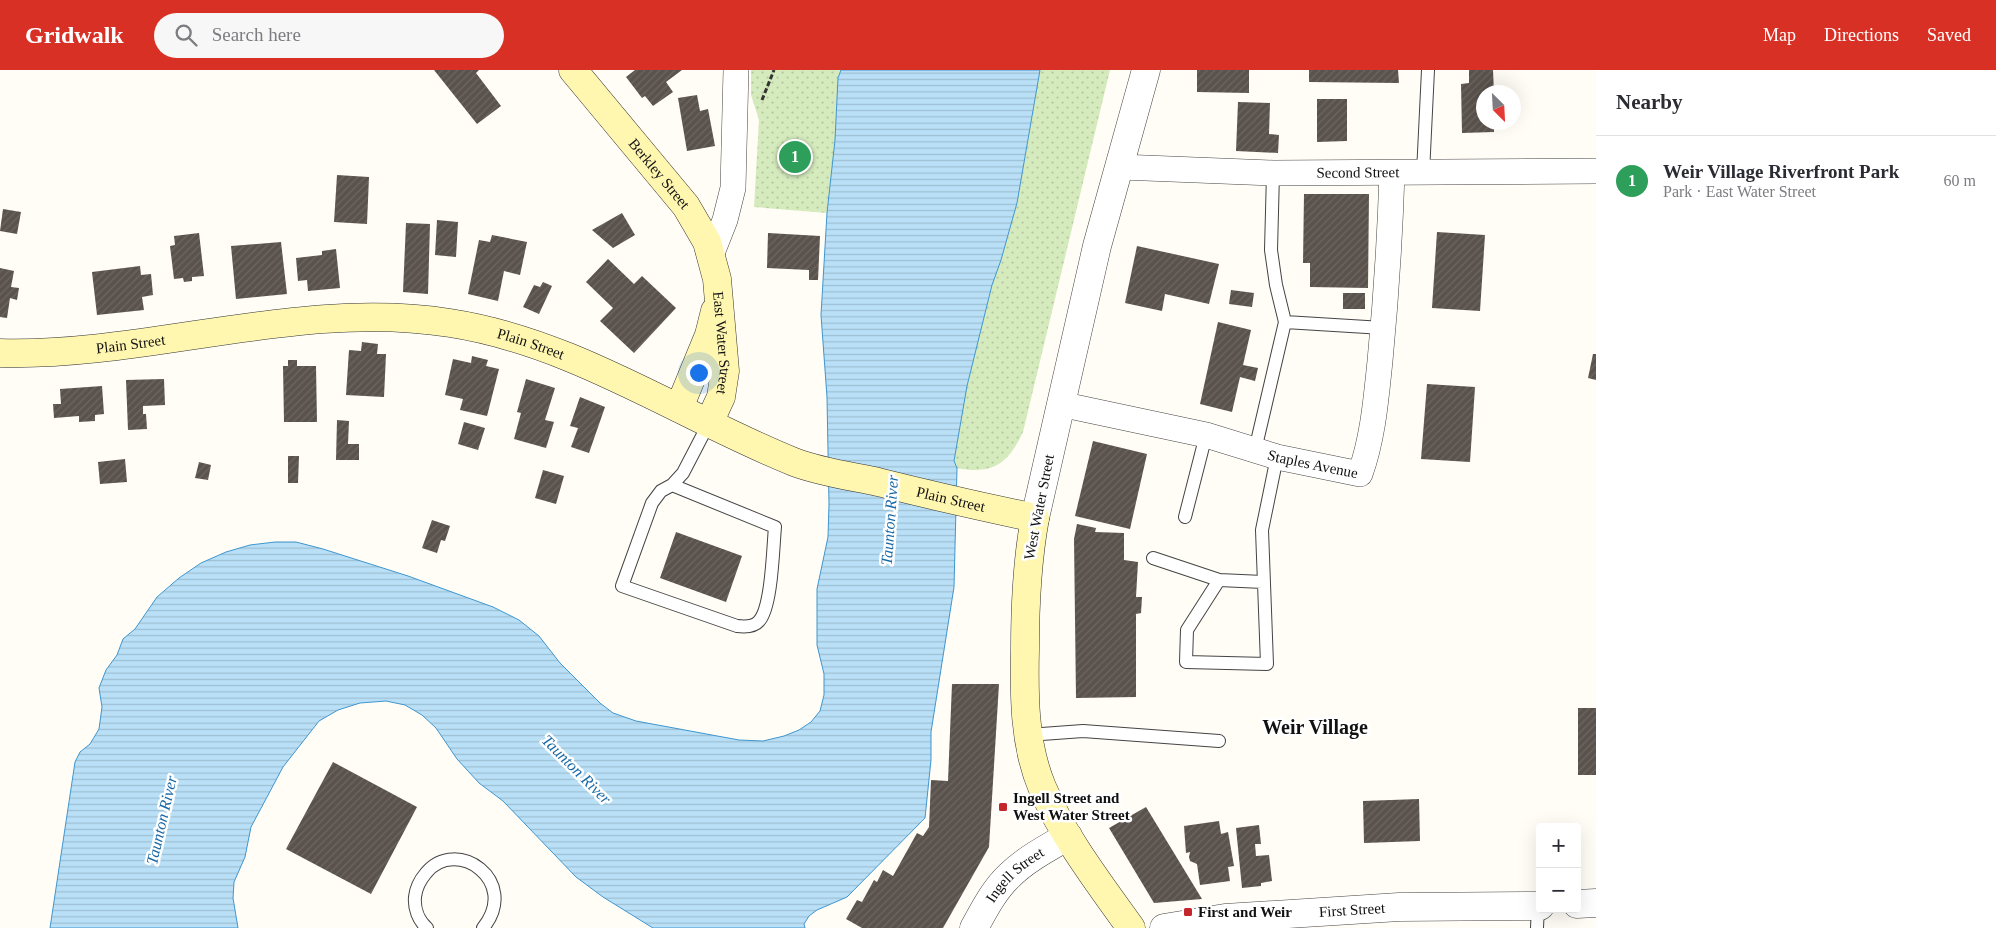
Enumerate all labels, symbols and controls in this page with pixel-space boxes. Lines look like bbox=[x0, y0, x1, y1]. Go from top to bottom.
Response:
search box bbox=[154, 13, 504, 58]
icon: search bbox=[172, 21, 200, 49]
text: Gridwalk bbox=[25, 22, 124, 48]
text: Search here bbox=[212, 24, 301, 45]
text: Map bbox=[1763, 25, 1796, 45]
text: Directions bbox=[1824, 25, 1899, 45]
text: Saved bbox=[1927, 25, 1971, 45]
north arrow bbox=[1476, 85, 1521, 130]
text: Nearby bbox=[1616, 90, 1683, 114]
street label: Berkley Street bbox=[626, 136, 694, 213]
pin: 1 bbox=[779, 138, 811, 176]
text: Weir Village Riverfront Park bbox=[1663, 161, 1899, 182]
street label: Second Street bbox=[1316, 164, 1400, 181]
text: 1 bbox=[1628, 172, 1636, 189]
text: 60 m bbox=[1944, 172, 1976, 189]
text: Park · East Water Street bbox=[1663, 183, 1816, 200]
street label: East Water Street bbox=[710, 291, 733, 396]
street label: Plain Street bbox=[496, 325, 567, 363]
street label: Plain Street bbox=[95, 331, 167, 356]
your location bbox=[686, 360, 712, 386]
street label: Staples Avenue bbox=[1266, 447, 1360, 481]
street label: West Water Street bbox=[1021, 452, 1057, 561]
water label: Taunton River bbox=[878, 474, 901, 566]
street label: Plain Street bbox=[915, 484, 987, 515]
district label: Weir Village bbox=[1262, 716, 1368, 739]
water label: Taunton River bbox=[539, 731, 615, 808]
water label: Taunton River bbox=[143, 773, 180, 866]
place label: Ingell Street and West Water Street bbox=[1013, 790, 1130, 823]
marker: Ingell Street and West Water Street bbox=[997, 801, 1009, 813]
map controls bbox=[1536, 823, 1581, 913]
button: + bbox=[1536, 823, 1581, 868]
street label: Ingell Street bbox=[983, 844, 1047, 905]
button: − bbox=[1536, 868, 1581, 913]
street label: First Street bbox=[1318, 900, 1386, 920]
place label: First and Weir bbox=[1198, 904, 1292, 920]
marker: First and Weir bbox=[1182, 906, 1194, 918]

